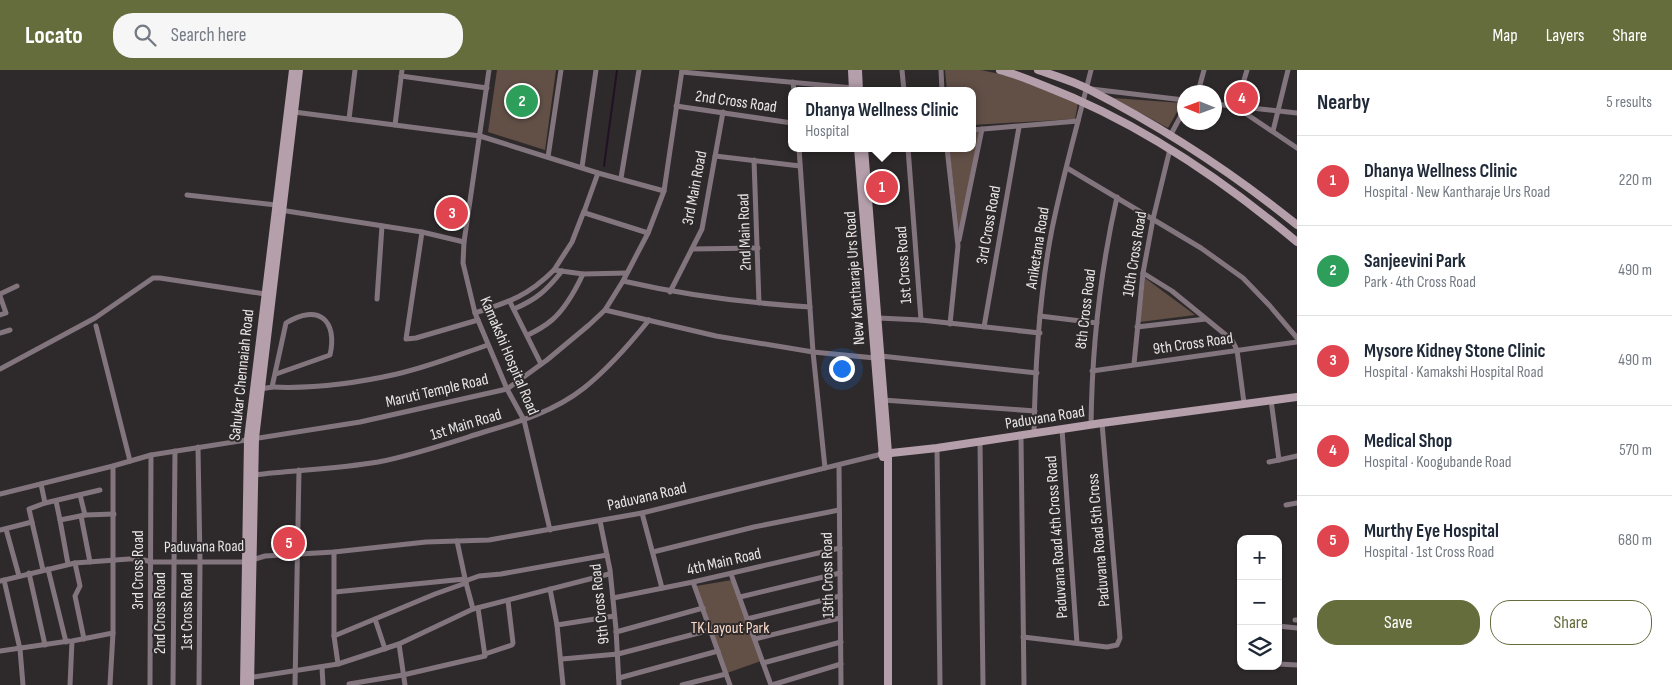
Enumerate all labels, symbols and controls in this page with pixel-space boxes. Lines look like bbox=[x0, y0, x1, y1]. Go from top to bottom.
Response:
search box bbox=[113, 13, 463, 58]
text: Locato bbox=[25, 21, 83, 50]
icon: search bbox=[131, 21, 159, 49]
text: Search here bbox=[171, 24, 246, 47]
text: Map bbox=[1493, 25, 1518, 46]
text: Layers bbox=[1546, 25, 1585, 46]
text: Share bbox=[1613, 25, 1647, 46]
pin: 4 bbox=[1226, 79, 1258, 117]
pin: 2 bbox=[506, 82, 538, 120]
north arrow bbox=[1177, 85, 1222, 130]
street label: 2nd Cross Road bbox=[694, 87, 778, 117]
popup bbox=[788, 87, 976, 152]
text: Nearby bbox=[1317, 90, 1370, 115]
text: 5 results bbox=[1606, 93, 1652, 112]
text: Dhanya Wellness Clinic bbox=[805, 99, 959, 122]
text: Hospital bbox=[805, 122, 849, 141]
street label: 3rd Main Road bbox=[679, 149, 711, 227]
text: Dhanya Wellness Clinic bbox=[1364, 160, 1518, 183]
pin: 1 bbox=[866, 168, 898, 206]
text: 1 bbox=[1330, 171, 1336, 190]
text: 220 m bbox=[1619, 171, 1652, 190]
text: Hospital · New Kantharaje Urs Road bbox=[1364, 183, 1550, 202]
street label: 3rd Cross Road bbox=[973, 184, 1005, 266]
street label: 2nd Main Road bbox=[734, 193, 756, 271]
pin: 3 bbox=[436, 194, 468, 232]
street label: Aniketana Road bbox=[1022, 206, 1054, 291]
street label: 10th Cross Road bbox=[1119, 210, 1151, 298]
street label: New Kantharaje Urs Road bbox=[841, 211, 869, 345]
street label: 1st Cross Road bbox=[892, 225, 916, 305]
text: Sanjeevini Park bbox=[1364, 250, 1466, 273]
text: 2 bbox=[1329, 261, 1337, 280]
text: 490 m bbox=[1618, 261, 1652, 280]
street label: 8th Cross Road bbox=[1072, 268, 1100, 350]
text: Park · 4th Cross Road bbox=[1364, 273, 1476, 292]
street label: Kamakshi Hospital Road bbox=[475, 294, 543, 418]
street label: Sahukar Chennaiah Road bbox=[226, 308, 258, 442]
street label: 9th Cross Road bbox=[1152, 329, 1234, 359]
text: Mysore Kidney Stone Clinic bbox=[1364, 340, 1546, 363]
text: 3 bbox=[1329, 351, 1337, 370]
text: 490 m bbox=[1618, 351, 1652, 370]
your location bbox=[829, 356, 855, 382]
text: Hospital · Kamakshi Hospital Road bbox=[1364, 363, 1543, 382]
street label: Maruti Temple Road bbox=[384, 370, 490, 412]
street label: Paduvana Road bbox=[1004, 402, 1086, 434]
street label: 1st Main Road bbox=[428, 405, 504, 445]
text: Medical Shop bbox=[1364, 430, 1452, 453]
text: 4 bbox=[1329, 441, 1337, 460]
text: 570 m bbox=[1619, 441, 1652, 460]
text: Hospital · Koogubande Road bbox=[1364, 453, 1512, 472]
street label: Paduvana Road 4th Cross Road bbox=[1042, 455, 1072, 619]
street label: Paduvana Road 5th Cross bbox=[1084, 472, 1114, 607]
street label: Paduvana Road bbox=[606, 479, 688, 515]
text: Murthy Eye Hospital bbox=[1364, 520, 1499, 543]
pin: 5 bbox=[273, 524, 305, 562]
street label: 3rd Cross Road bbox=[129, 530, 148, 610]
text: 5 bbox=[1329, 531, 1337, 550]
text: 680 m bbox=[1618, 531, 1652, 550]
street label: 13th Cross Road bbox=[818, 532, 838, 618]
map controls bbox=[1237, 535, 1282, 670]
button: + bbox=[1237, 535, 1282, 580]
street label: Paduvana Road bbox=[164, 537, 244, 557]
text: Hospital · 1st Cross Road bbox=[1364, 543, 1494, 562]
street label: 4th Main Road bbox=[685, 544, 763, 580]
street label: 9th Cross Road bbox=[586, 563, 614, 645]
street label: 2nd Cross Road bbox=[151, 572, 170, 654]
street label: 1st Cross Road bbox=[178, 572, 197, 650]
button: − bbox=[1237, 580, 1282, 625]
button: Save bbox=[1317, 600, 1480, 645]
button: Share bbox=[1490, 600, 1652, 645]
park label: TK Layout Park bbox=[691, 619, 769, 638]
button: layers bbox=[1237, 625, 1282, 670]

